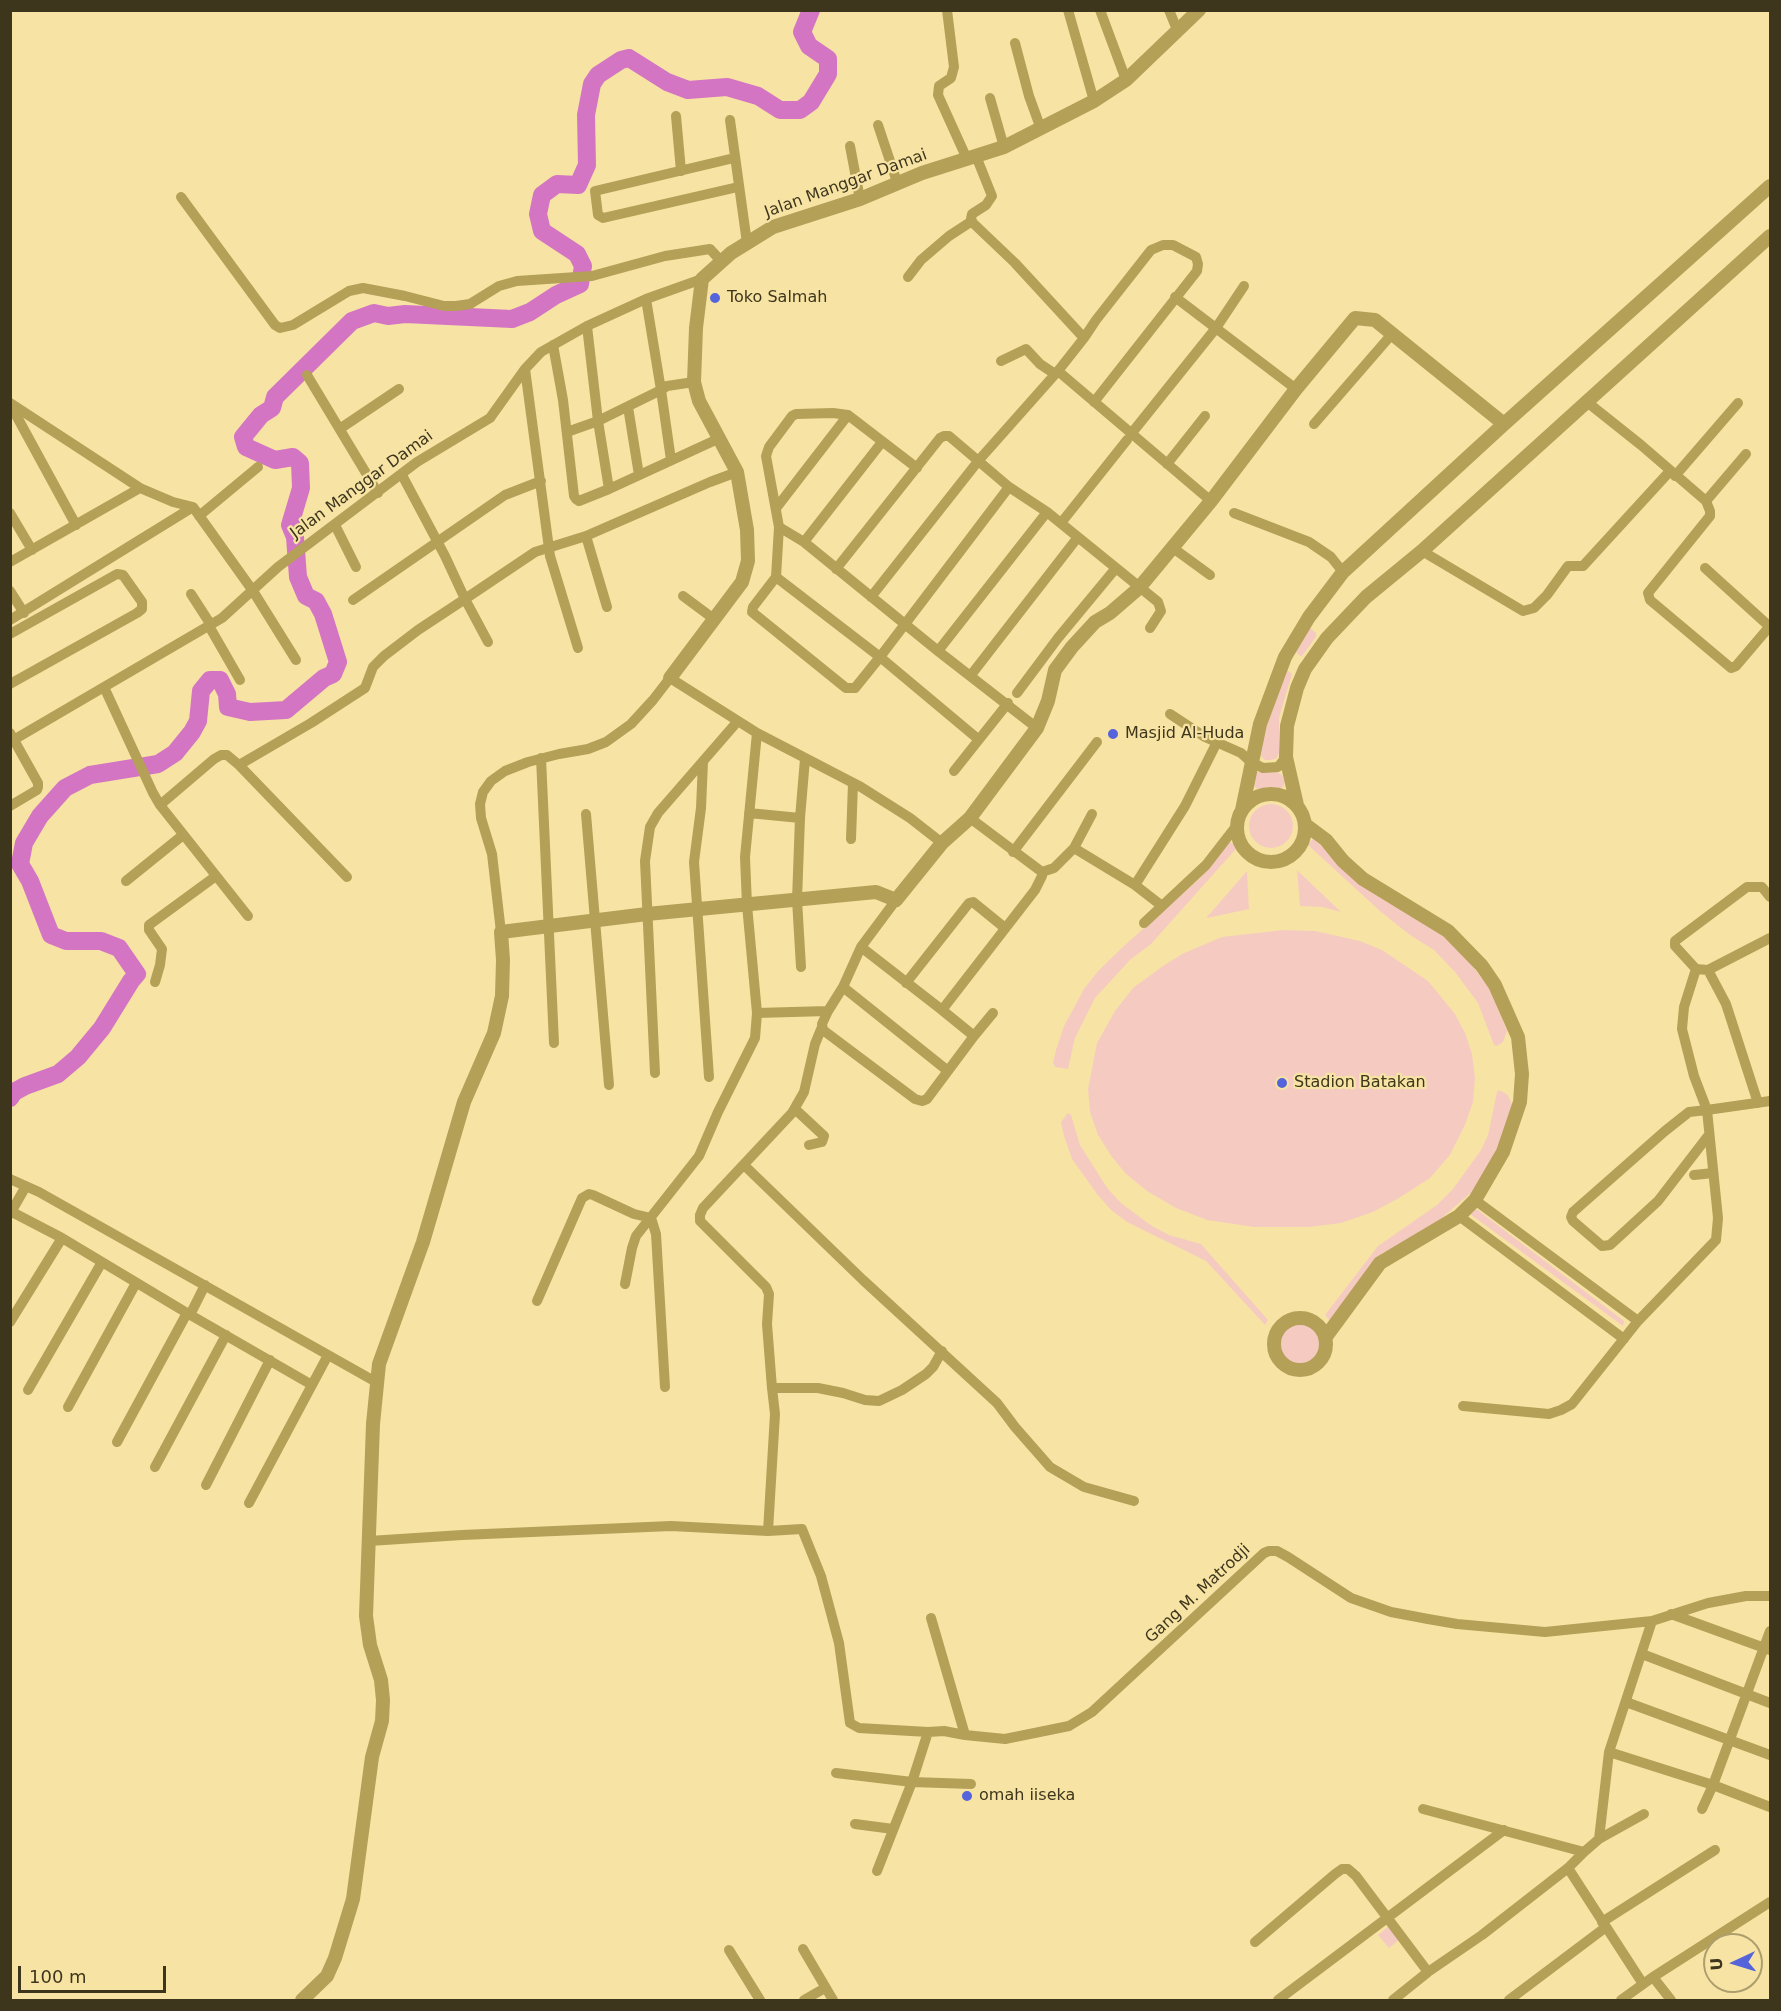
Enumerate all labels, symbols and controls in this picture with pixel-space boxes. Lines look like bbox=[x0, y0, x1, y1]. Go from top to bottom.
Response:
street label: Jalan Manggar Damai bbox=[762, 146, 930, 222]
place label: Toko Salmah bbox=[727, 288, 827, 308]
marker: Toko Salmah bbox=[708, 291, 722, 305]
street label: Jalan Manggar Damai bbox=[287, 427, 437, 543]
place label: Masjid Al-Huda bbox=[1125, 724, 1244, 744]
marker: Masjid Al-Huda bbox=[1106, 727, 1120, 741]
place label: Stadion Batakan bbox=[1294, 1073, 1426, 1093]
marker: Stadion Batakan bbox=[1275, 1076, 1289, 1090]
street label: Gang M. Matrodji bbox=[1142, 1540, 1254, 1648]
place label: omah iiseka bbox=[979, 1786, 1075, 1806]
marker: omah iiseka bbox=[960, 1789, 974, 1803]
north arrow bbox=[1703, 1933, 1763, 1993]
scale bar bbox=[21, 1954, 170, 1992]
text: U bbox=[1707, 1957, 1726, 1971]
text: 100 m bbox=[29, 1966, 87, 1987]

